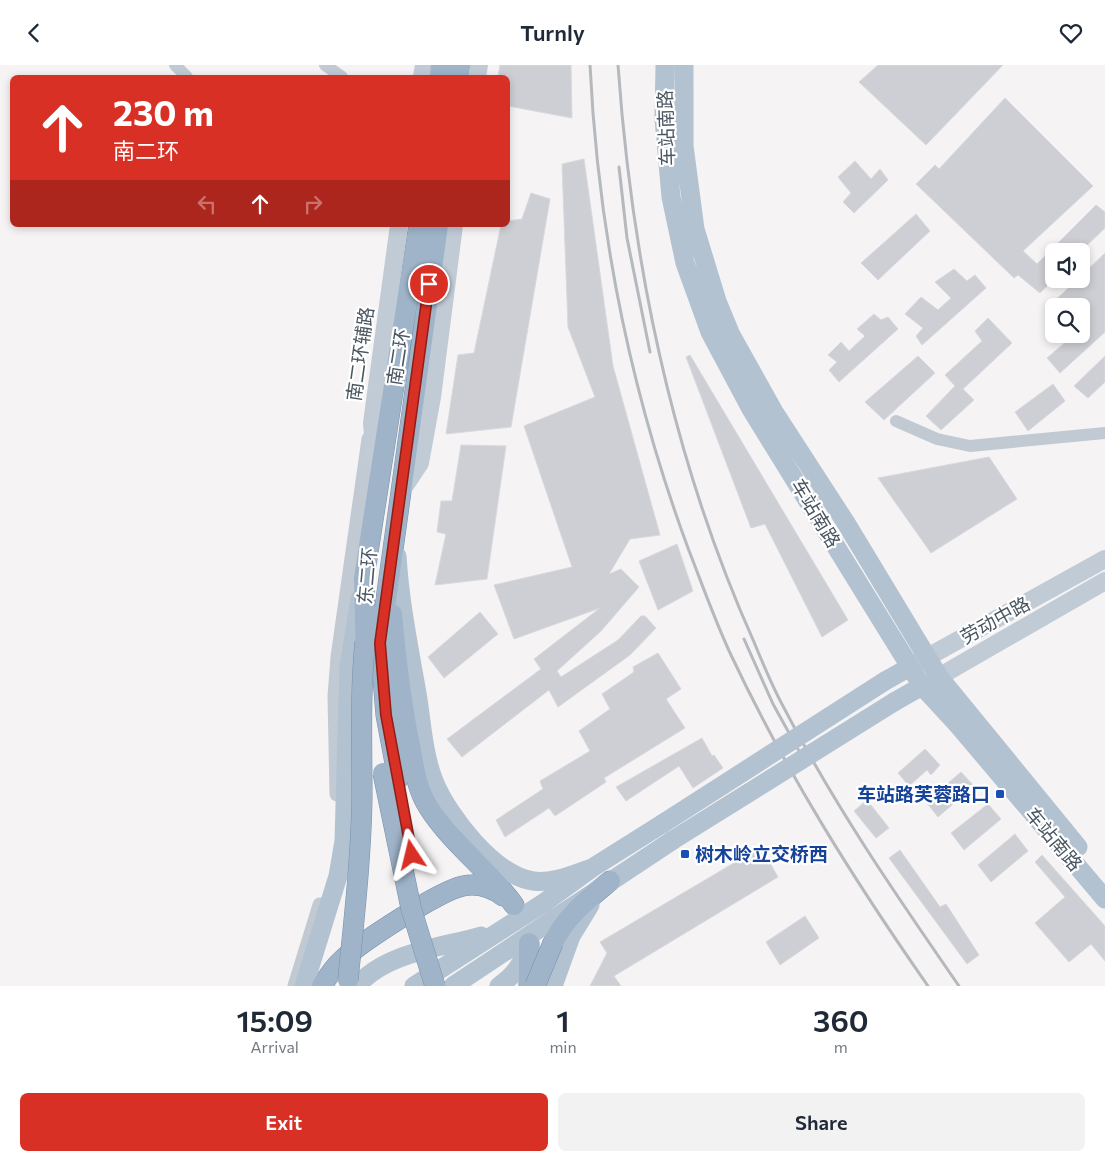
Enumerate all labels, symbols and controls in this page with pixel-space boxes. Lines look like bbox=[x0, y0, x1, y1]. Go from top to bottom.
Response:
icon: back bbox=[20, 19, 48, 47]
text: Turnly bbox=[520, 19, 585, 46]
icon: heart bbox=[1057, 19, 1085, 47]
text: 230 m bbox=[113, 90, 214, 133]
street label: 车站南路 bbox=[653, 90, 678, 166]
icon: ahead bbox=[30, 95, 95, 160]
text: 南二环 bbox=[113, 137, 179, 164]
icon: left bbox=[193, 190, 221, 218]
icon: ahead bbox=[246, 190, 274, 218]
icon: right bbox=[299, 190, 327, 218]
map controls bbox=[1045, 243, 1090, 343]
button: sound bbox=[1045, 243, 1090, 288]
pin bbox=[408, 263, 450, 305]
icon: arrive bbox=[415, 270, 443, 298]
button: search bbox=[1045, 298, 1090, 343]
street label: 南二环辅路 bbox=[342, 305, 378, 403]
street label: 南二环 bbox=[382, 327, 413, 387]
street label: 车站南路 bbox=[787, 474, 846, 551]
street label: 东二环 bbox=[353, 547, 380, 605]
street label: 劳动中路 bbox=[956, 591, 1034, 648]
place label: 车站路芙蓉路口 bbox=[857, 782, 990, 805]
marker: 车站路芙蓉路口 bbox=[994, 788, 1006, 800]
street label: 车站南路 bbox=[1021, 802, 1088, 875]
position arrow bbox=[385, 828, 437, 880]
place label: 树木岭立交桥西 bbox=[695, 842, 828, 865]
marker: 树木岭立交桥西 bbox=[679, 848, 691, 860]
text: 15:09 bbox=[236, 1001, 313, 1038]
text: 1 bbox=[556, 1001, 570, 1038]
text: 360 bbox=[813, 1001, 869, 1038]
text: Arrival bbox=[250, 1037, 299, 1056]
text: min bbox=[549, 1037, 577, 1056]
text: m bbox=[834, 1037, 848, 1056]
button: Exit bbox=[20, 1093, 548, 1151]
button: Share bbox=[558, 1093, 1085, 1151]

